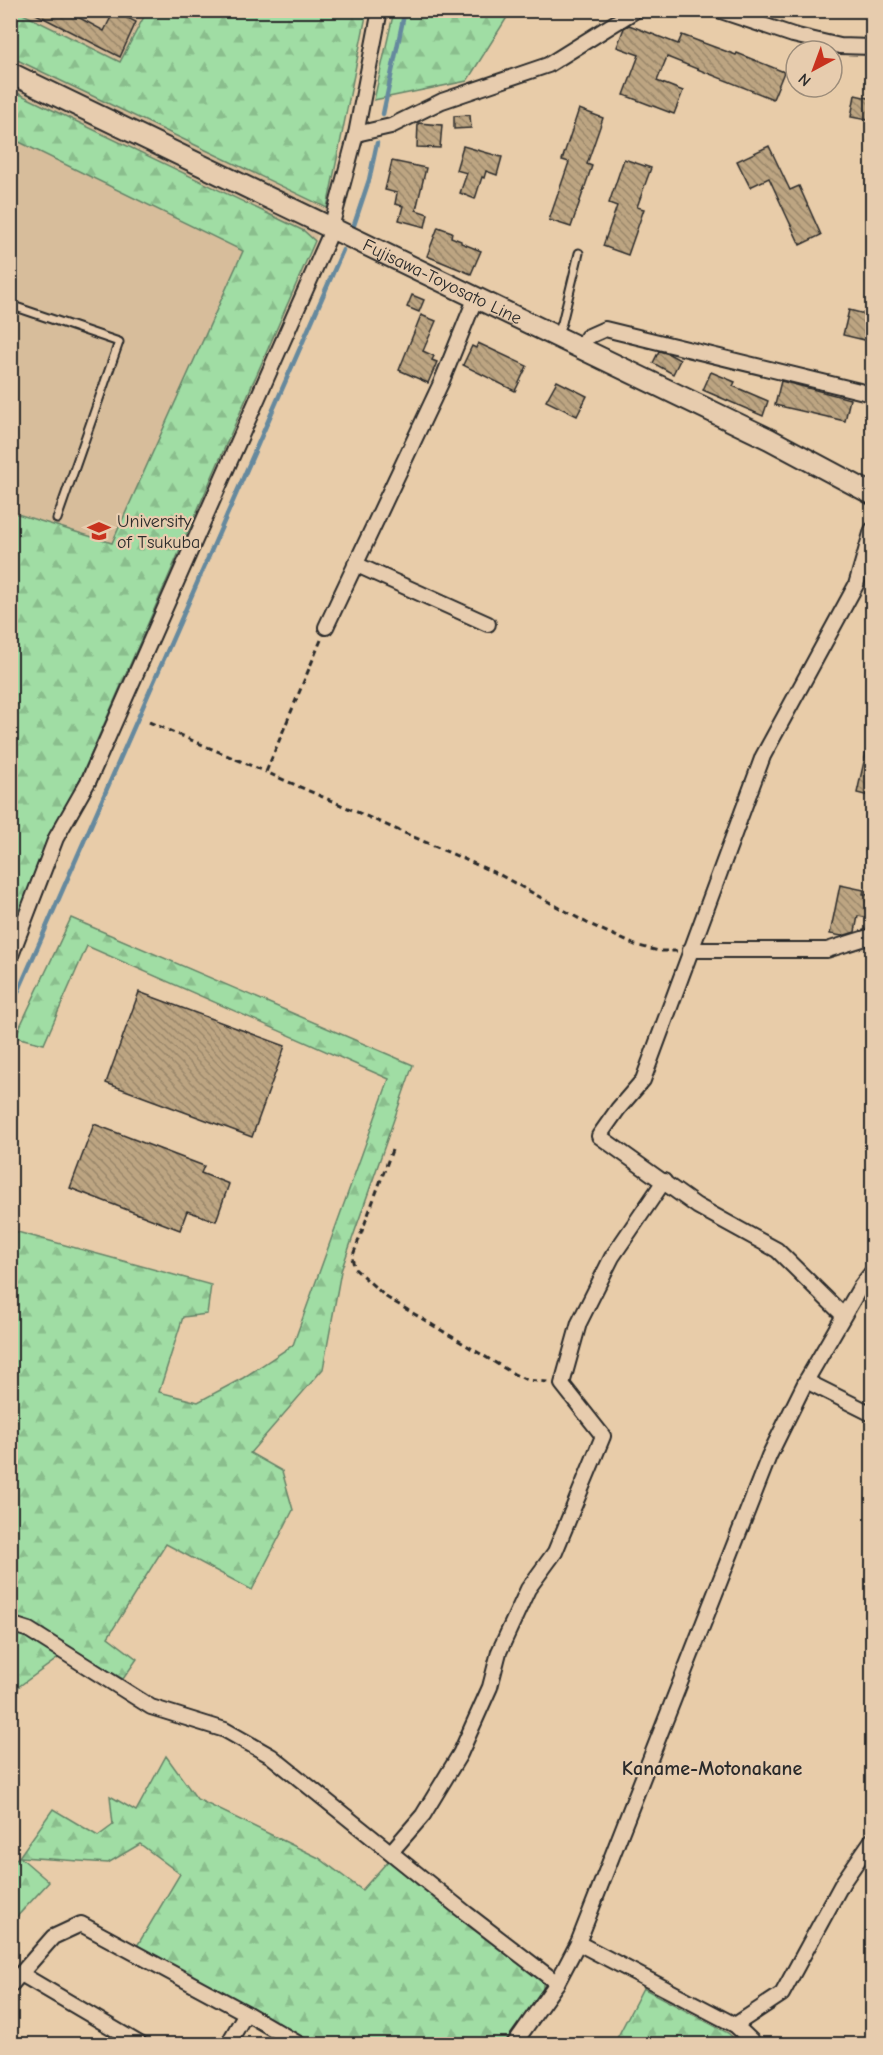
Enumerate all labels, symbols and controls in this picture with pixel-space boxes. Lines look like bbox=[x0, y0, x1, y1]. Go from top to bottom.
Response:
north arrow bbox=[784, 39, 844, 99]
text: N bbox=[795, 69, 815, 90]
street label: Fujisawa-Toyosato Line bbox=[359, 235, 525, 329]
place label: University of Tsukuba bbox=[117, 511, 200, 553]
school or university icon: University of Tsukuba bbox=[86, 518, 112, 544]
district label: Kaname-Motonakane bbox=[622, 1757, 802, 1780]

